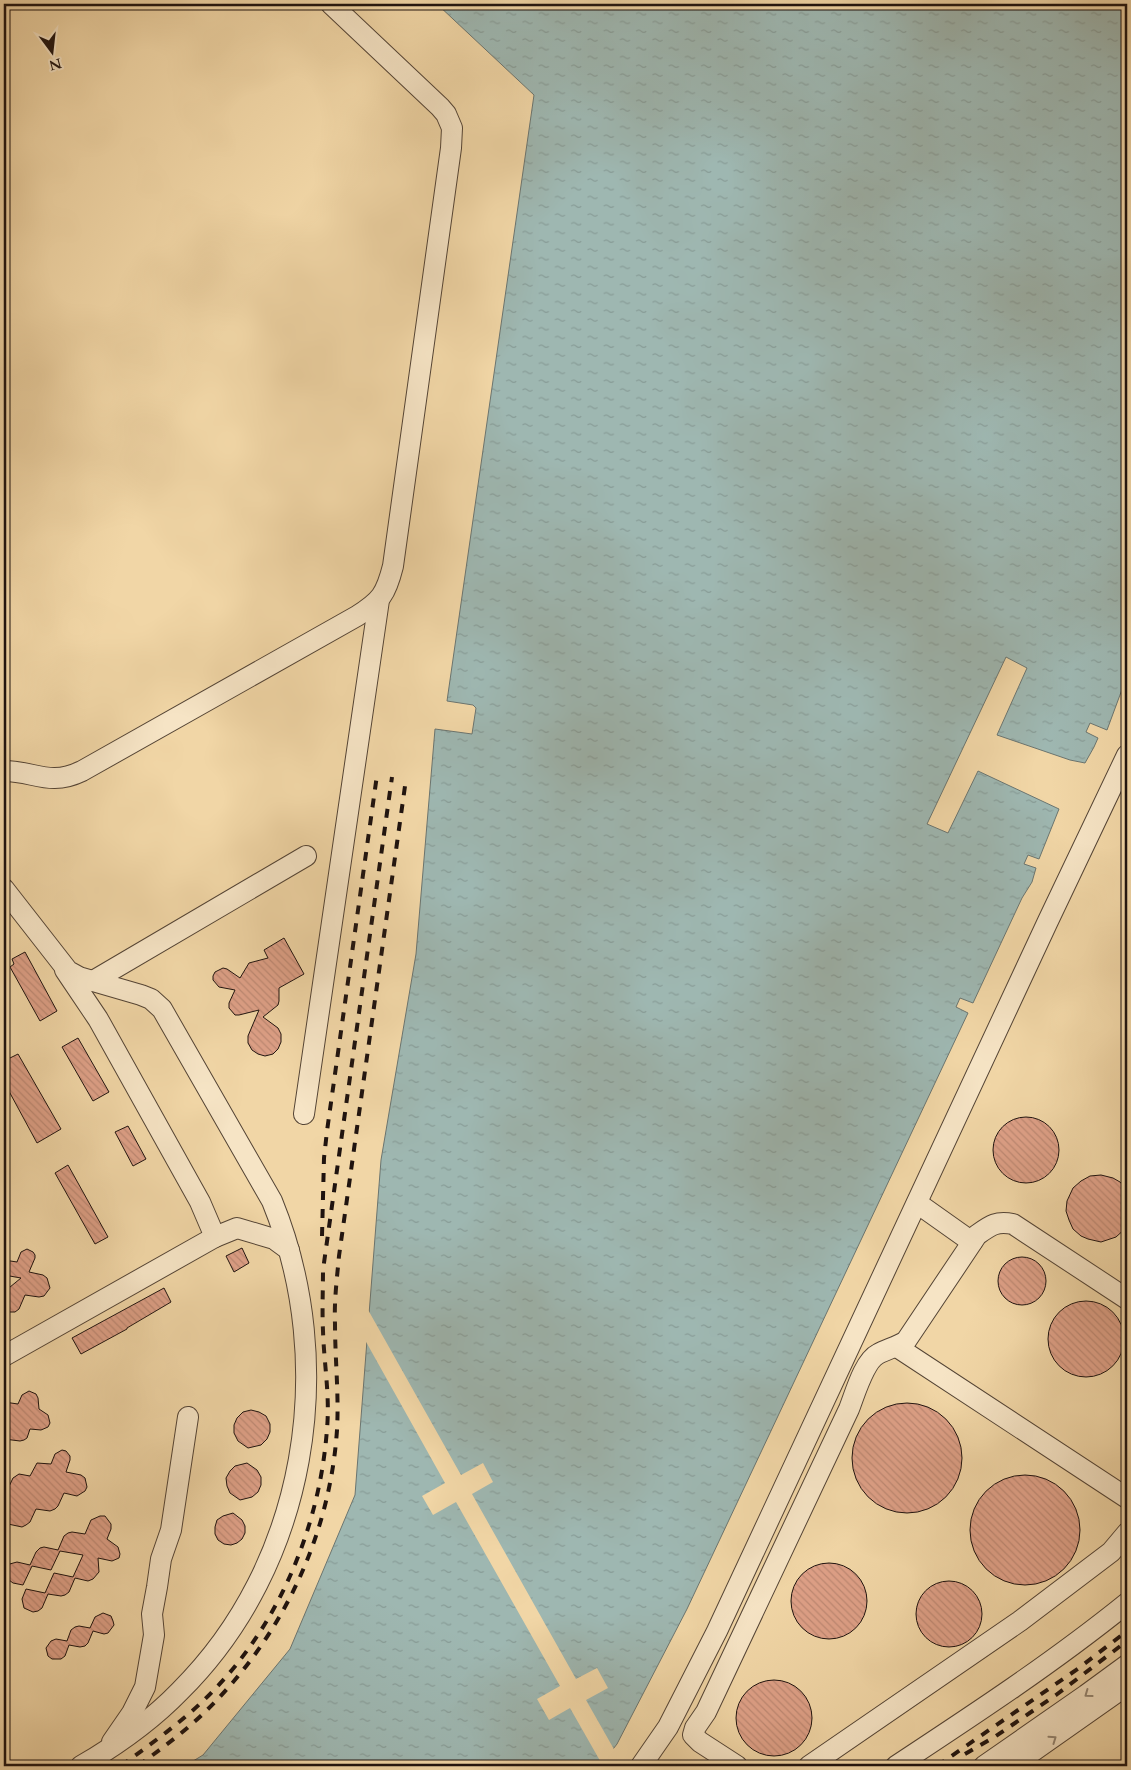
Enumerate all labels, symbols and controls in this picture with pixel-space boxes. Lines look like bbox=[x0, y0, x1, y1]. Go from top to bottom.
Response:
north arrow bbox=[28, 28, 78, 78]
text: N bbox=[47, 53, 64, 75]
one-way arrow bbox=[1084, 1688, 1094, 1697]
one-way arrow bbox=[1047, 1736, 1056, 1745]

